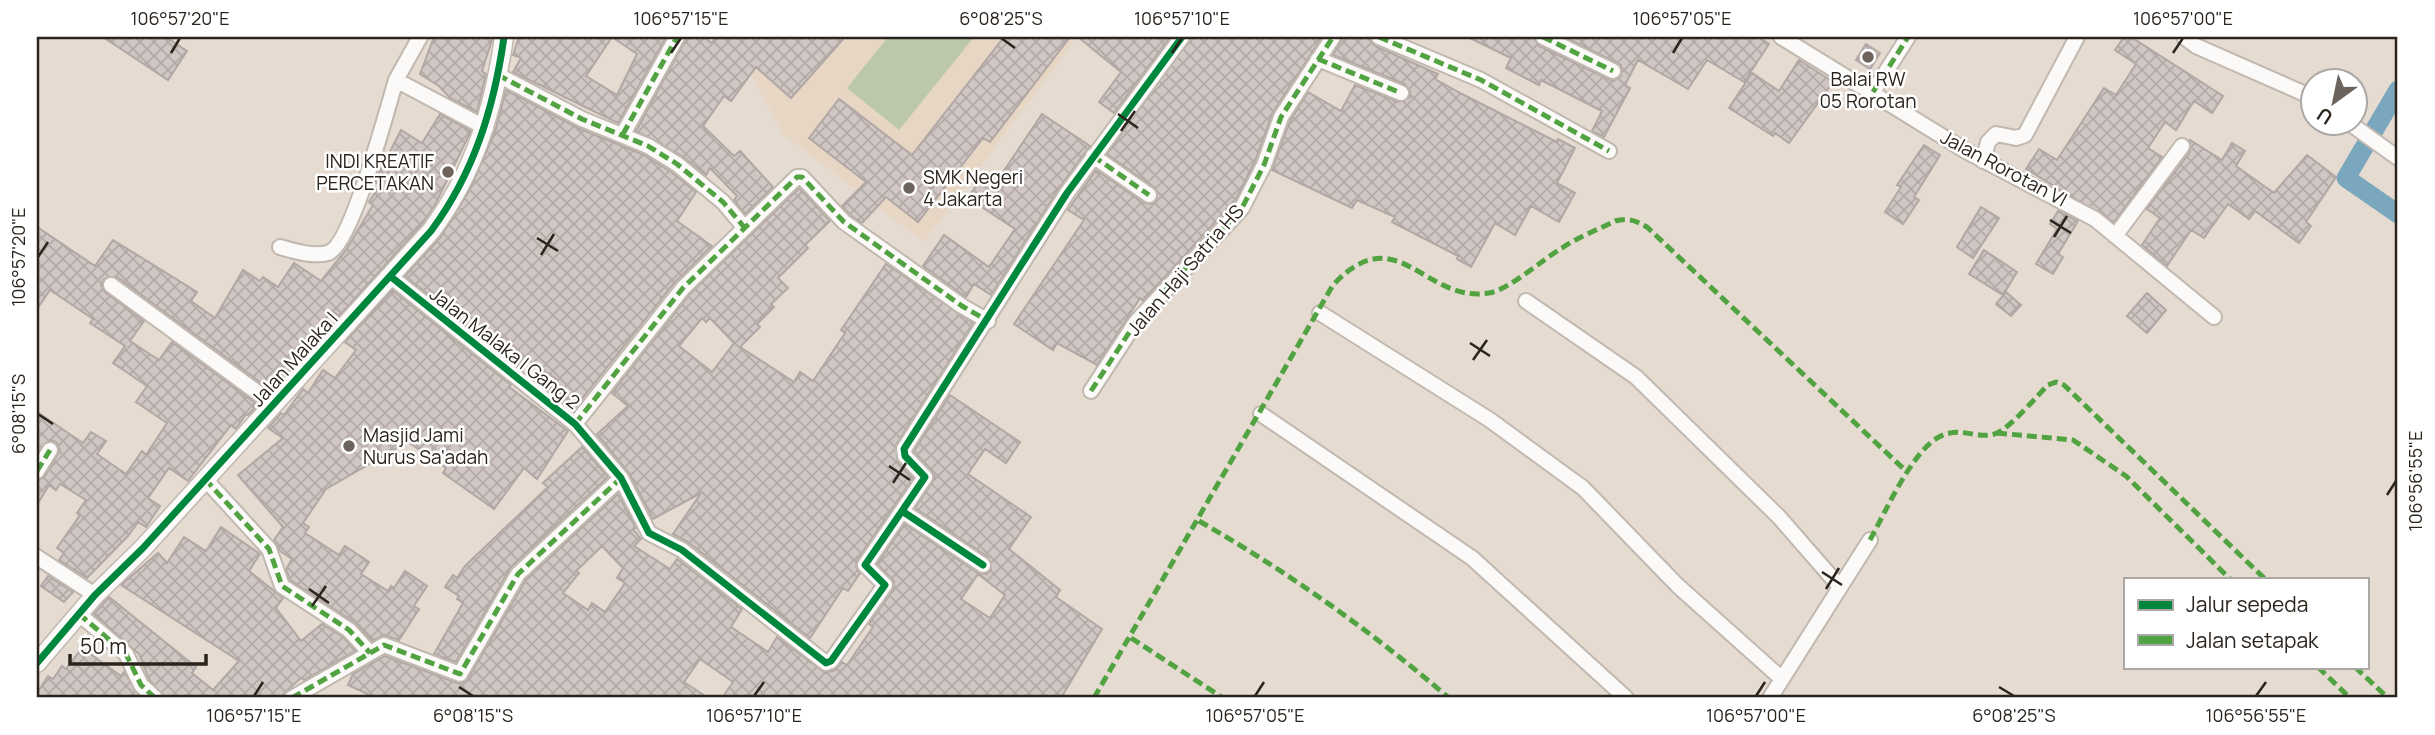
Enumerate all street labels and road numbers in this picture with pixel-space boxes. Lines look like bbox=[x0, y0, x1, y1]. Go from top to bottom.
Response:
street label: Jalan Rorotan VI bbox=[1936, 124, 2072, 212]
street label: Jalan Haji Satria HS bbox=[1121, 199, 1250, 341]
street label: Jalan Malaka I Gang 2 bbox=[424, 281, 586, 415]
street label: Jalan Malaka I bbox=[244, 306, 344, 412]

